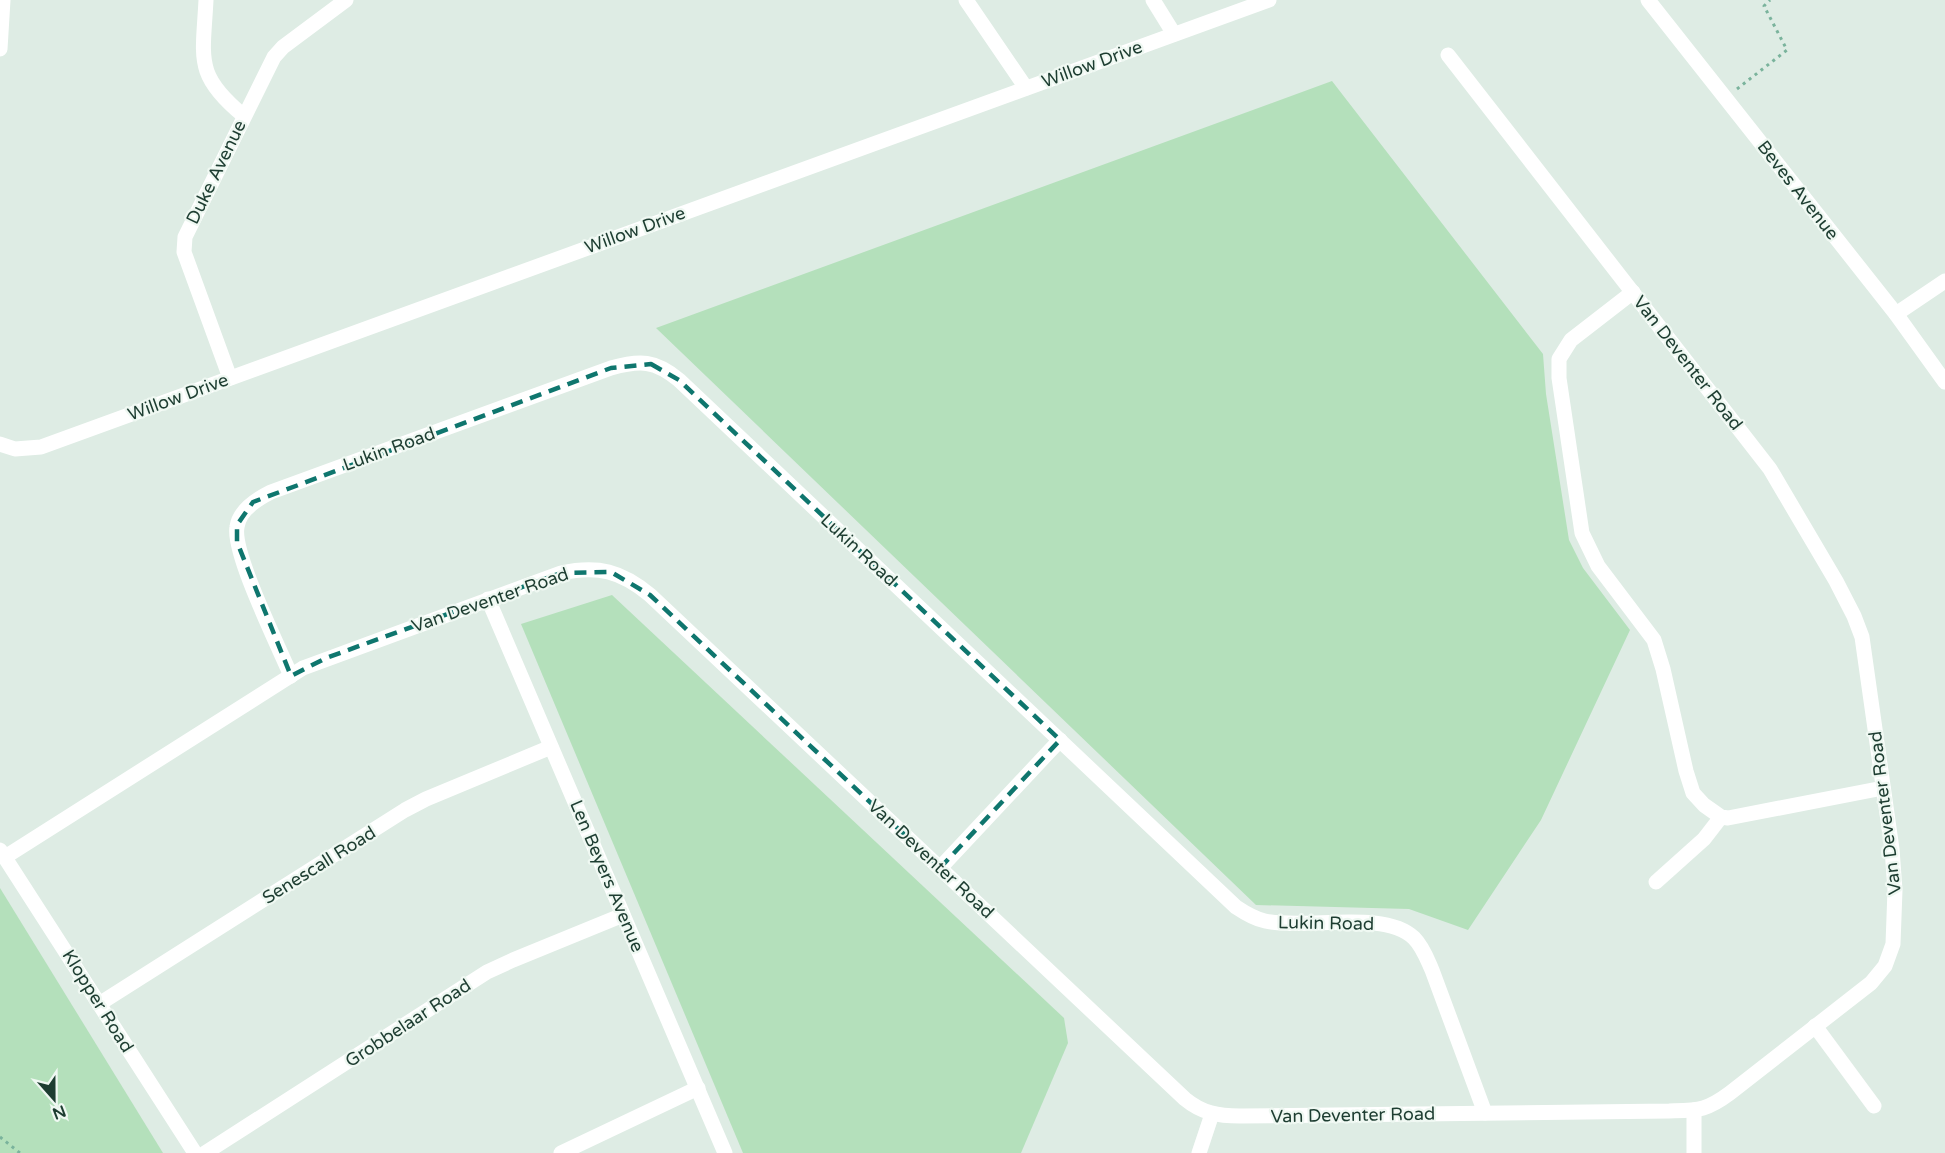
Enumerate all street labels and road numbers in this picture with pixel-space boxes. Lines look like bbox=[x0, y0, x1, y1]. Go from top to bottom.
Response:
street label: Willow Drive bbox=[1039, 36, 1145, 92]
street label: Duke Avenue bbox=[181, 116, 251, 228]
street label: Beves Avenue bbox=[1752, 136, 1844, 244]
street label: Willow Drive bbox=[582, 202, 688, 258]
street label: Van Deventer Road bbox=[1629, 291, 1747, 435]
street label: Willow Drive bbox=[125, 369, 231, 425]
street label: Lukin Road bbox=[340, 422, 438, 476]
street label: Lukin Road bbox=[816, 509, 902, 591]
street label: Van Deventer Road bbox=[409, 563, 571, 637]
street label: Van Deventer Road bbox=[1864, 730, 1906, 896]
street label: Van Deventer Road bbox=[863, 795, 999, 923]
street label: Len Beyers Avenue bbox=[565, 797, 649, 955]
street label: Senescall Road bbox=[258, 821, 380, 909]
street label: Lukin Road bbox=[1278, 911, 1374, 935]
street label: Klopper Road bbox=[58, 945, 138, 1057]
street label: Grobbelaar Road bbox=[341, 974, 475, 1072]
street label: Van Deventer Road bbox=[1271, 1103, 1435, 1127]

